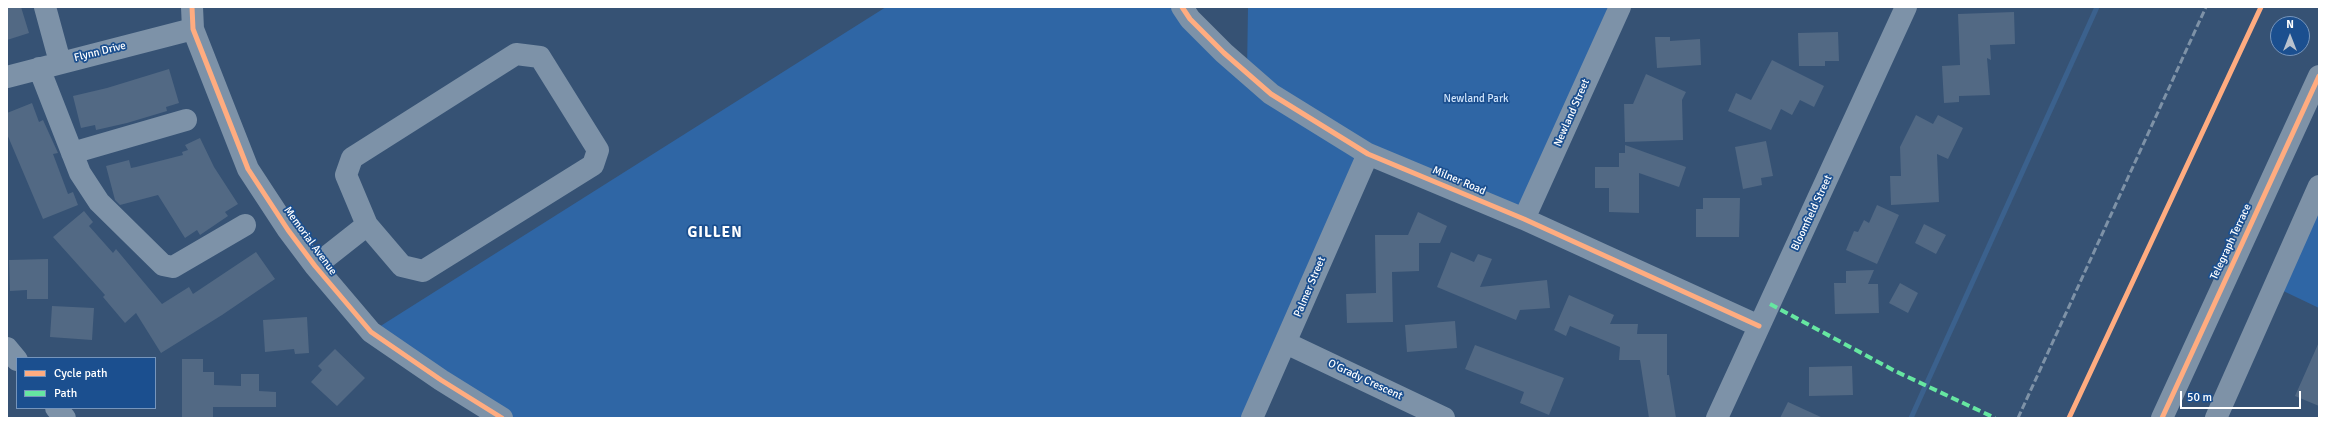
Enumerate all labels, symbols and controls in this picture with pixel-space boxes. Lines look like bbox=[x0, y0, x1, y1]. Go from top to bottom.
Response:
north arrow bbox=[2270, 16, 2310, 56]
text: N bbox=[2286, 18, 2294, 31]
street label: Flynn Drive bbox=[73, 39, 127, 65]
street label: Newland Street bbox=[1551, 77, 1593, 149]
park label: Newland Park bbox=[1443, 92, 1509, 106]
street label: Milner Road bbox=[1430, 164, 1488, 198]
street label: Bloomfield Street bbox=[1789, 173, 1835, 253]
street label: Telegraph Terrace bbox=[2208, 202, 2254, 282]
street label: Memorial Avenue bbox=[281, 204, 339, 278]
district label: GILLEN bbox=[687, 224, 743, 242]
street label: Palmer Street bbox=[1291, 255, 1329, 319]
legend bbox=[16, 357, 156, 409]
street label: O'Grady Crescent bbox=[1326, 357, 1404, 403]
text: Cycle path bbox=[54, 366, 107, 381]
scale bar bbox=[2182, 383, 2303, 409]
text: Path bbox=[54, 386, 77, 401]
text: 50 m bbox=[2187, 390, 2212, 405]

